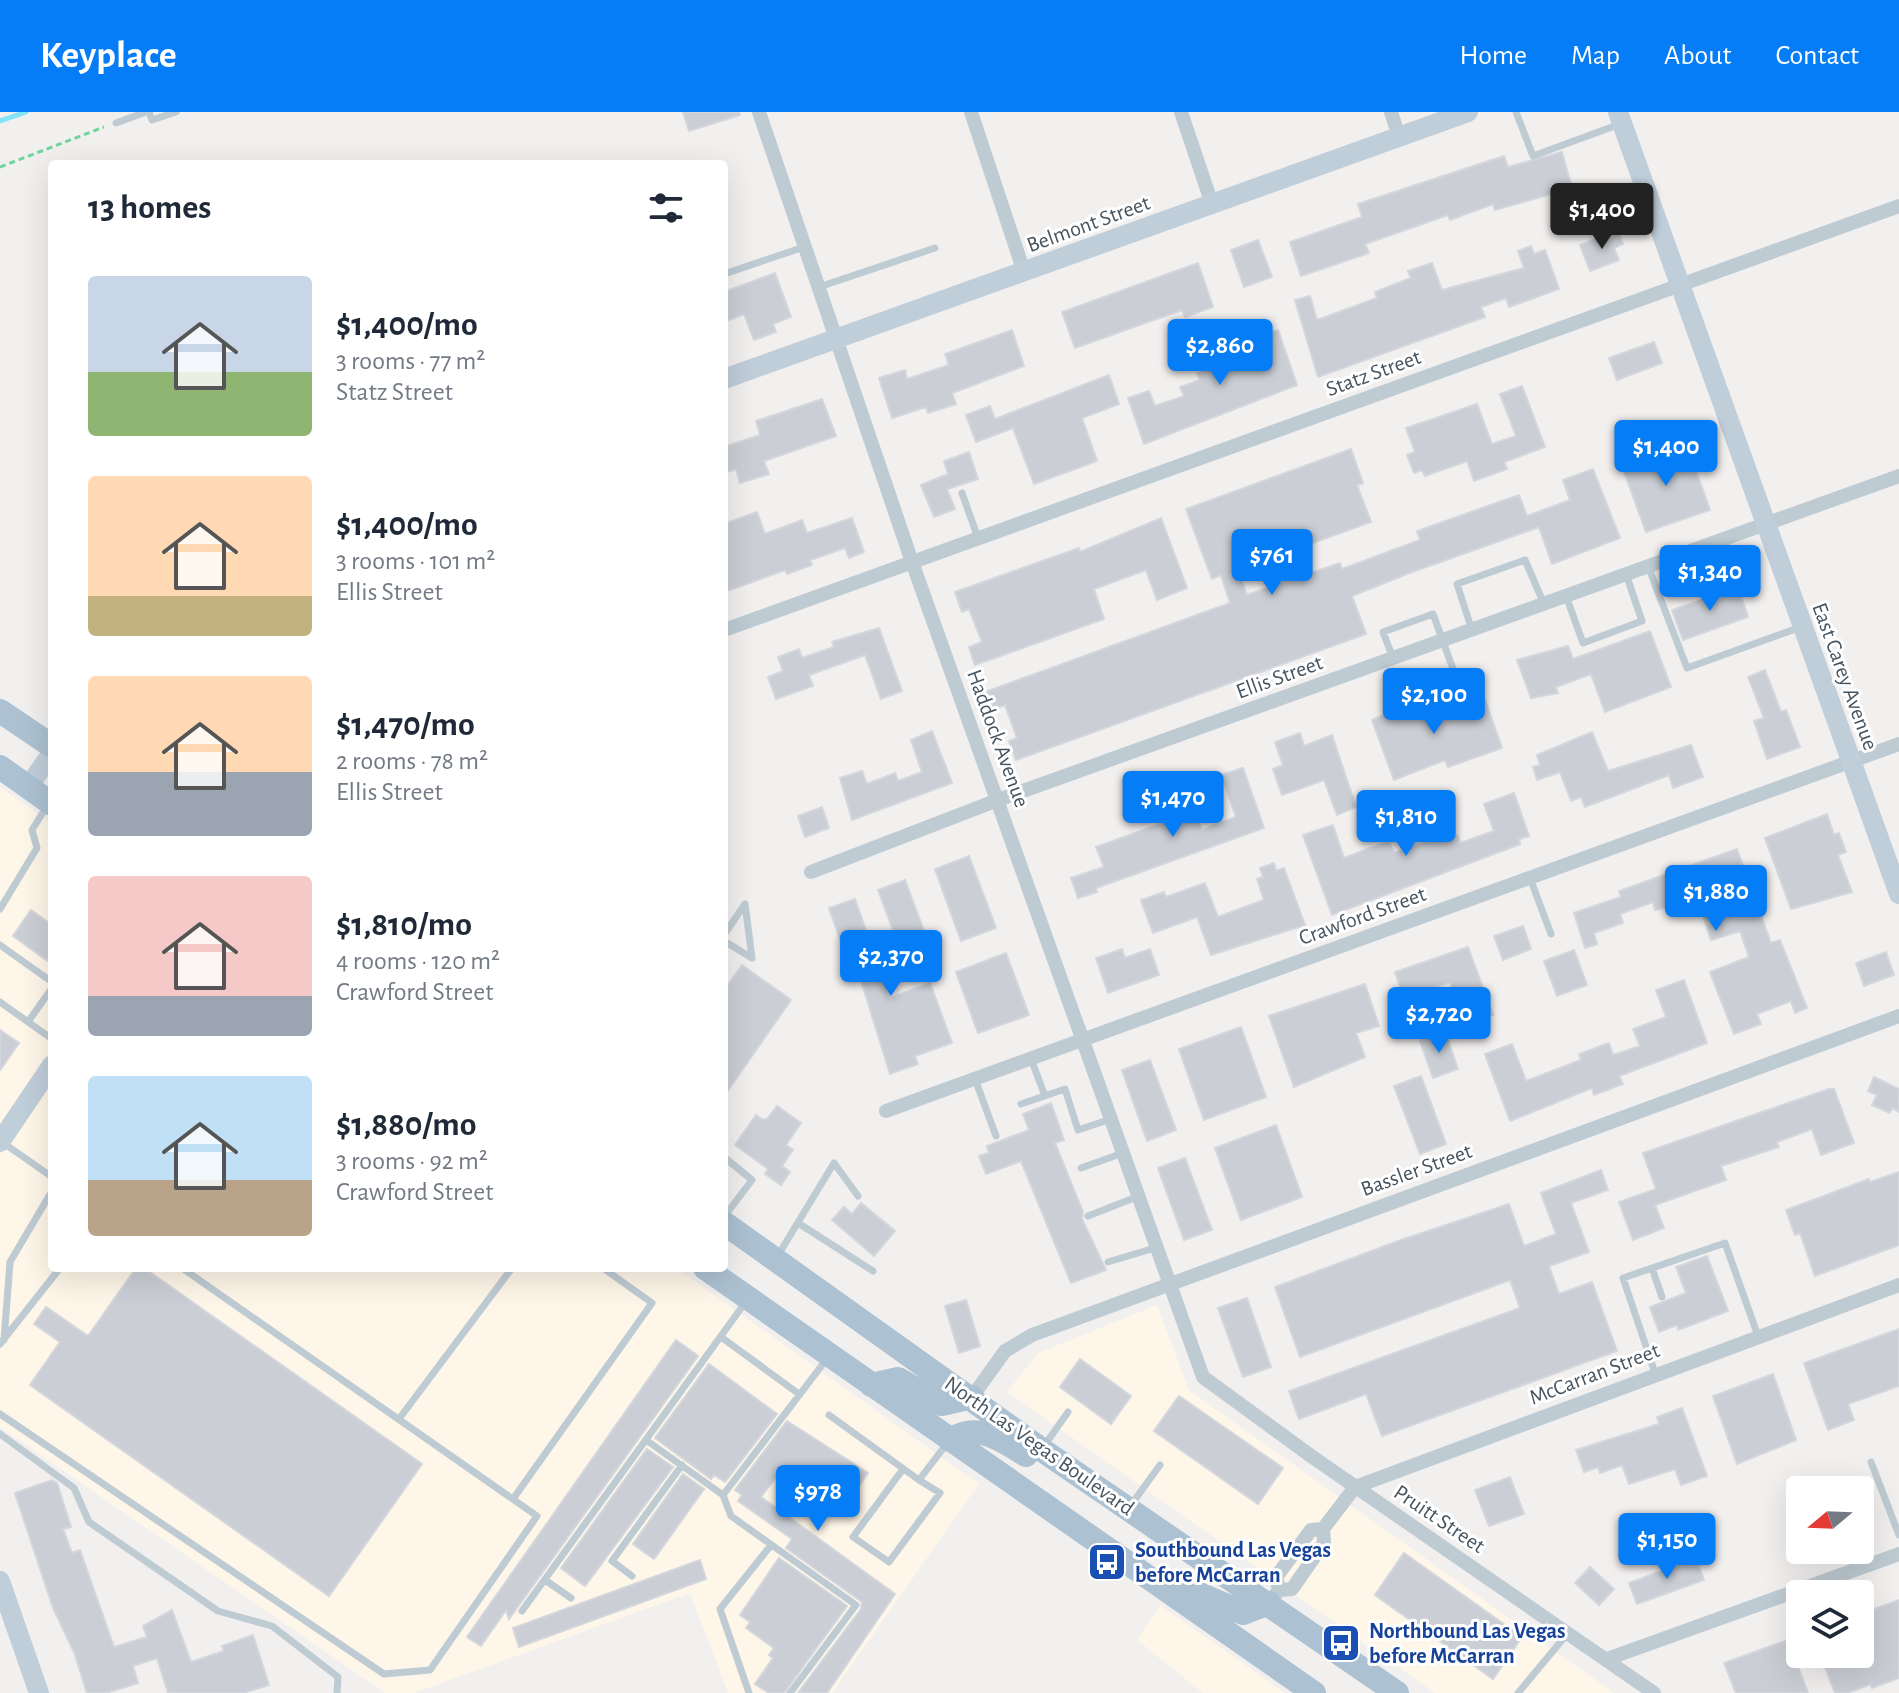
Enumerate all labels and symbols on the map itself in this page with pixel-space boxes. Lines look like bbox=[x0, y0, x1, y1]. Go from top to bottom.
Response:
pin: $1,400 bbox=[1537, 183, 1667, 251]
street label: Belmont Street bbox=[1024, 192, 1153, 256]
pin: $2,860 bbox=[1155, 319, 1285, 387]
street label: Statz Street bbox=[1323, 346, 1424, 400]
pin: $1,400 bbox=[1601, 420, 1731, 488]
pin: $761 bbox=[1225, 529, 1319, 597]
pin: $1,340 bbox=[1645, 545, 1775, 613]
street label: East Carey Avenue bbox=[1808, 600, 1882, 753]
street label: Ellis Street bbox=[1233, 651, 1326, 703]
street label: Haddock Avenue bbox=[963, 667, 1033, 810]
pin: $2,100 bbox=[1369, 668, 1499, 736]
pin: $1,470 bbox=[1108, 771, 1238, 839]
pin: $1,810 bbox=[1341, 790, 1471, 858]
pin: $1,880 bbox=[1651, 865, 1781, 933]
street label: Crawford Street bbox=[1296, 883, 1429, 949]
pin: $2,370 bbox=[826, 930, 956, 998]
pin: $2,720 bbox=[1374, 987, 1504, 1055]
street label: Bassler Street bbox=[1358, 1140, 1475, 1200]
street label: McCarran Street bbox=[1526, 1339, 1662, 1409]
street label: North Las Vegas Boulevard bbox=[941, 1372, 1138, 1520]
pin: $978 bbox=[771, 1465, 865, 1533]
north arrow bbox=[1786, 1476, 1874, 1564]
street label: Pruitt Street bbox=[1390, 1481, 1489, 1557]
pin: $1,150 bbox=[1602, 1513, 1732, 1581]
place label: Southbound Las Vegas before McCarran bbox=[1135, 1539, 1331, 1586]
bus stop icon: Southbound Las Vegas before McCarran bbox=[1086, 1541, 1128, 1583]
place label: Northbound Las Vegas before McCarran bbox=[1369, 1620, 1565, 1667]
bus stop icon: Northbound Las Vegas before McCarran bbox=[1320, 1622, 1362, 1664]

